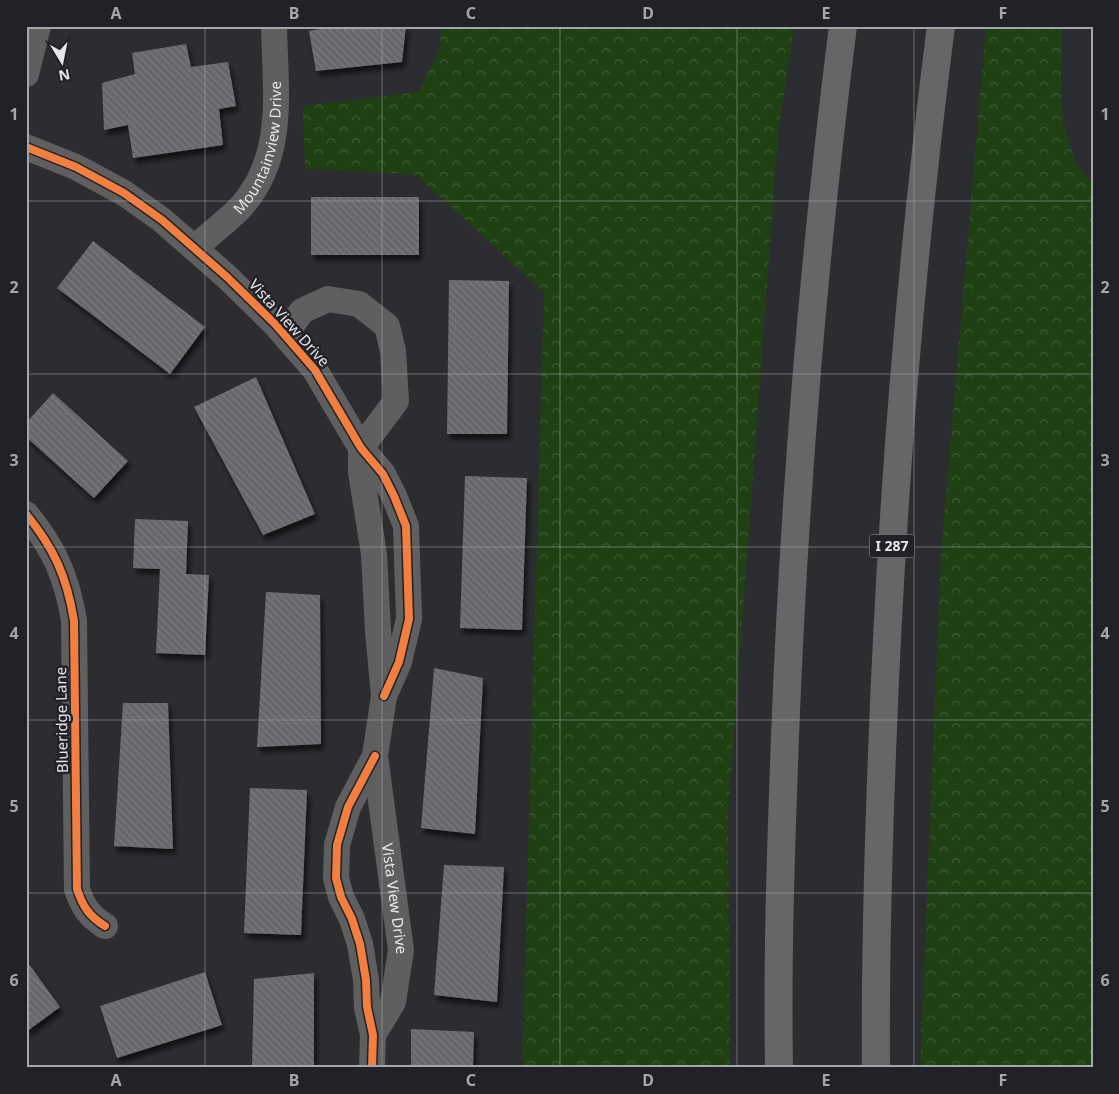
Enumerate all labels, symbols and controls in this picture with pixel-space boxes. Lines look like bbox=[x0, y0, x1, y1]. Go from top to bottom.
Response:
text: A bbox=[110, 2, 122, 24]
text: B bbox=[289, 2, 299, 24]
text: C bbox=[466, 2, 476, 24]
text: D bbox=[642, 2, 654, 24]
text: E bbox=[822, 2, 831, 24]
text: F bbox=[999, 2, 1007, 24]
north arrow bbox=[38, 38, 88, 88]
text: N bbox=[57, 65, 72, 86]
street label: Mountainview Drive bbox=[228, 81, 285, 218]
text: 1 bbox=[9, 103, 19, 125]
text: 1 bbox=[1100, 103, 1110, 125]
street label: Vista View Drive bbox=[245, 274, 335, 370]
text: 2 bbox=[9, 276, 19, 298]
text: 2 bbox=[1100, 276, 1110, 298]
text: 3 bbox=[9, 449, 19, 471]
text: 3 bbox=[1100, 449, 1110, 471]
road number: I 287 bbox=[870, 534, 914, 558]
text: 4 bbox=[9, 622, 19, 644]
text: 4 bbox=[1100, 622, 1110, 644]
street label: Blueridge Lane bbox=[50, 667, 72, 773]
text: 5 bbox=[9, 795, 19, 817]
text: 5 bbox=[1100, 795, 1110, 817]
street label: Vista View Drive bbox=[378, 842, 412, 955]
text: 6 bbox=[9, 969, 19, 991]
text: 6 bbox=[1100, 969, 1110, 991]
text: A bbox=[110, 1069, 122, 1091]
text: B bbox=[289, 1069, 299, 1091]
text: C bbox=[466, 1069, 476, 1091]
text: D bbox=[642, 1069, 654, 1091]
text: E bbox=[822, 1069, 831, 1091]
text: F bbox=[999, 1069, 1007, 1091]

